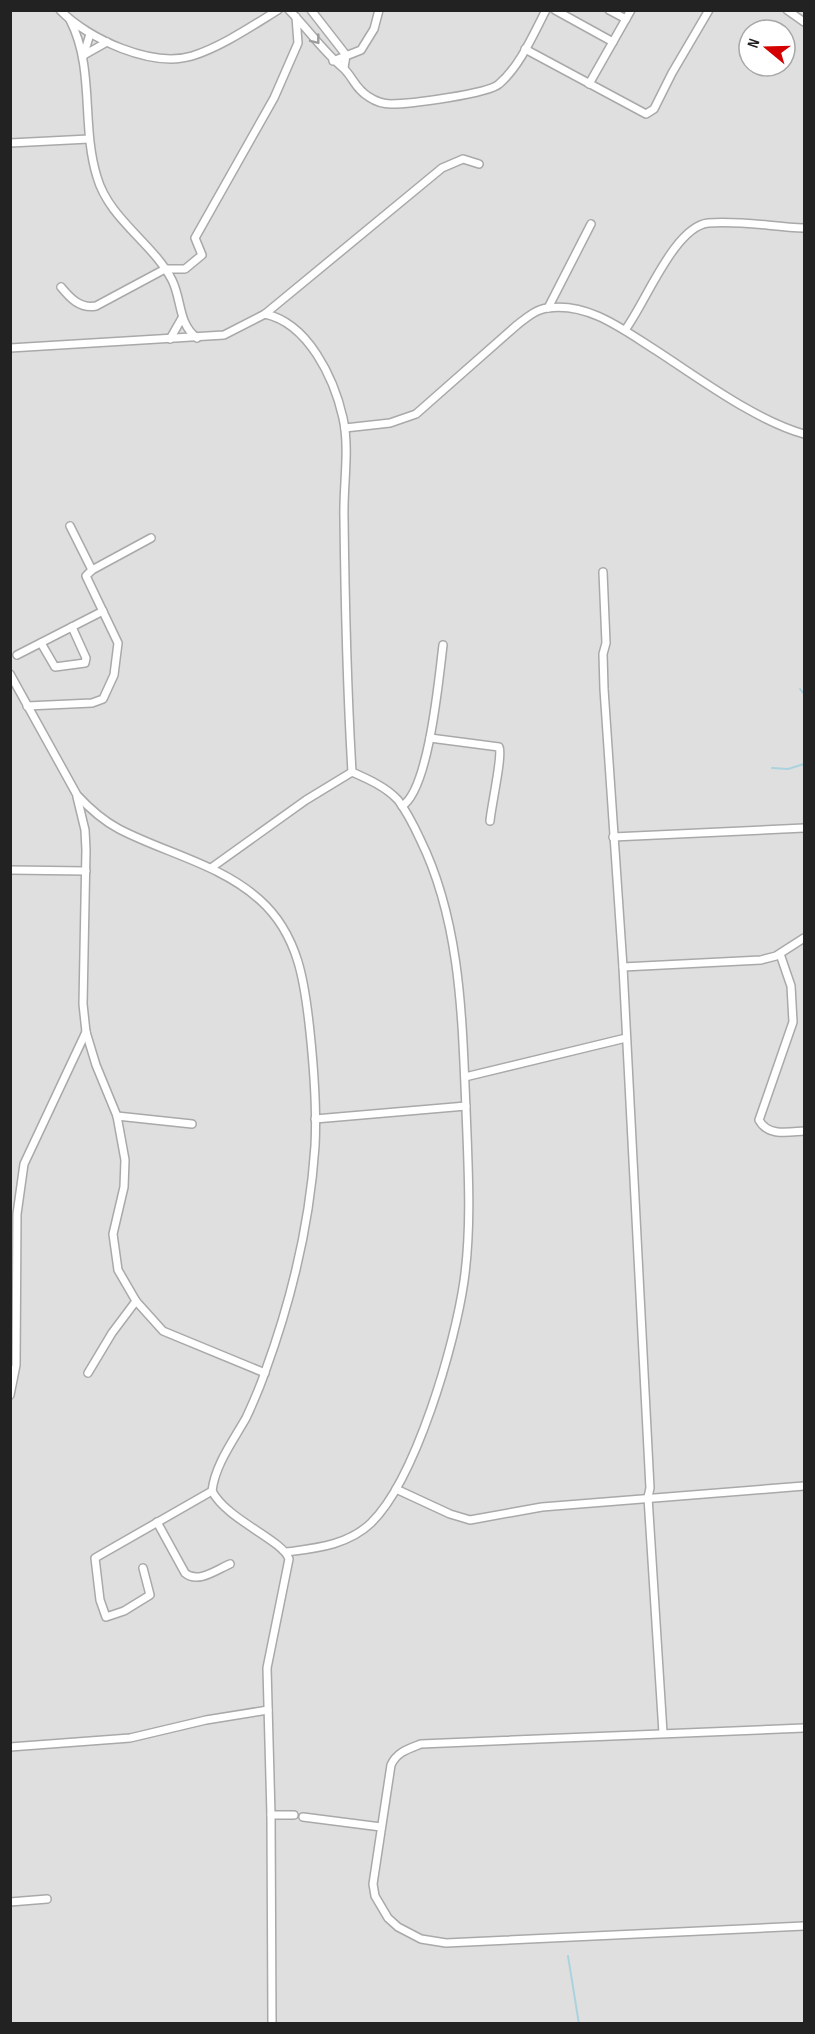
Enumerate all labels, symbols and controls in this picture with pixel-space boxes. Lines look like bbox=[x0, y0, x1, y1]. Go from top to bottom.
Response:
north arrow bbox=[737, 18, 797, 78]
one-way arrow bbox=[309, 33, 320, 44]
text: N bbox=[744, 36, 765, 51]

